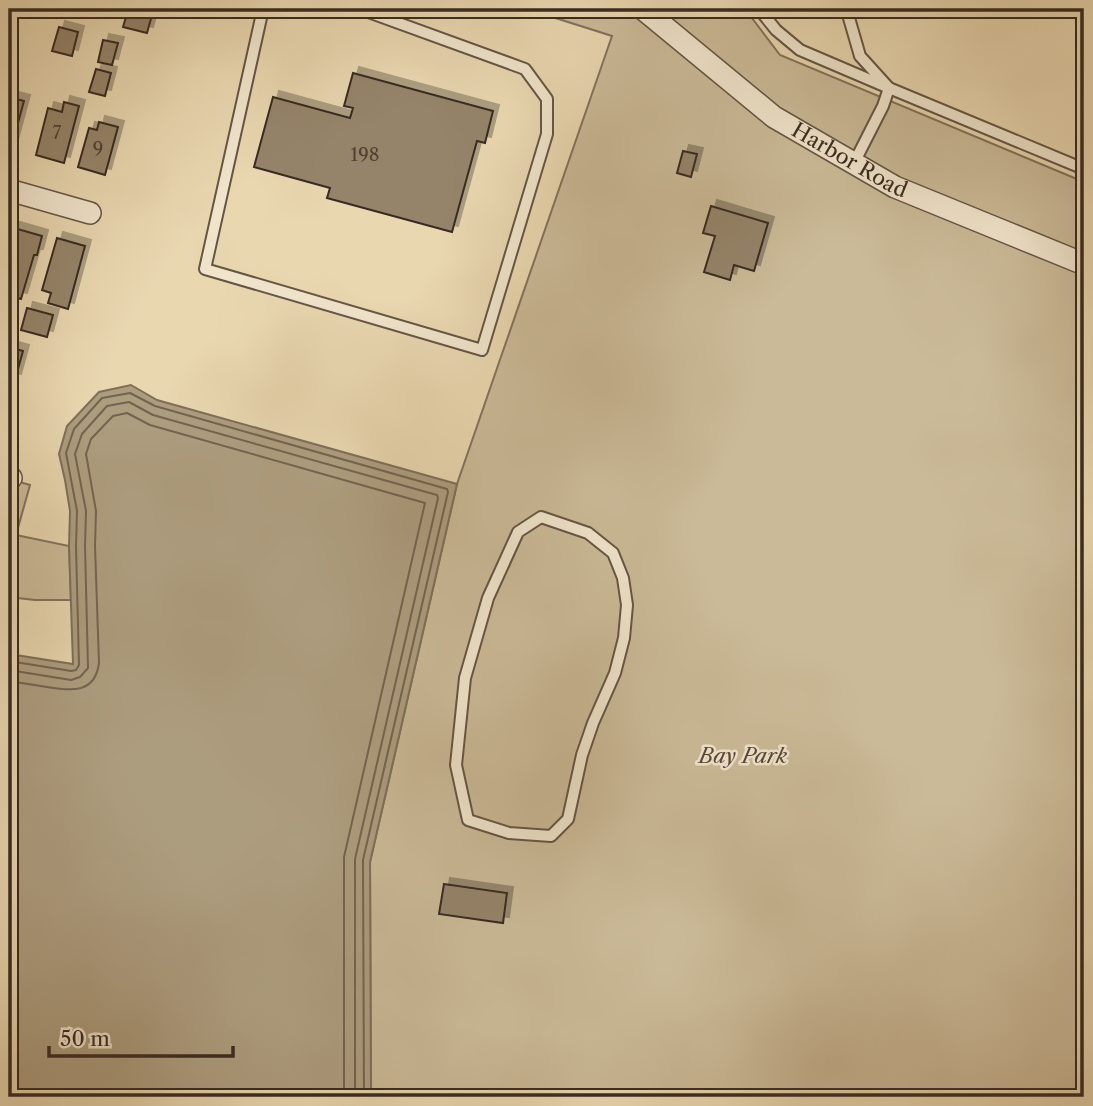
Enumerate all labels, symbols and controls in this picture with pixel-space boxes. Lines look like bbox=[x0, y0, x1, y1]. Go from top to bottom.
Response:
street label: Harbor Road bbox=[788, 117, 911, 203]
house number: 7 bbox=[53, 122, 62, 144]
house number: 9 bbox=[93, 138, 103, 160]
house number: 198 bbox=[351, 144, 379, 166]
park label: Bay Park bbox=[697, 743, 787, 768]
scale bar bbox=[49, 1015, 233, 1059]
text: 50 m bbox=[60, 1026, 110, 1051]

